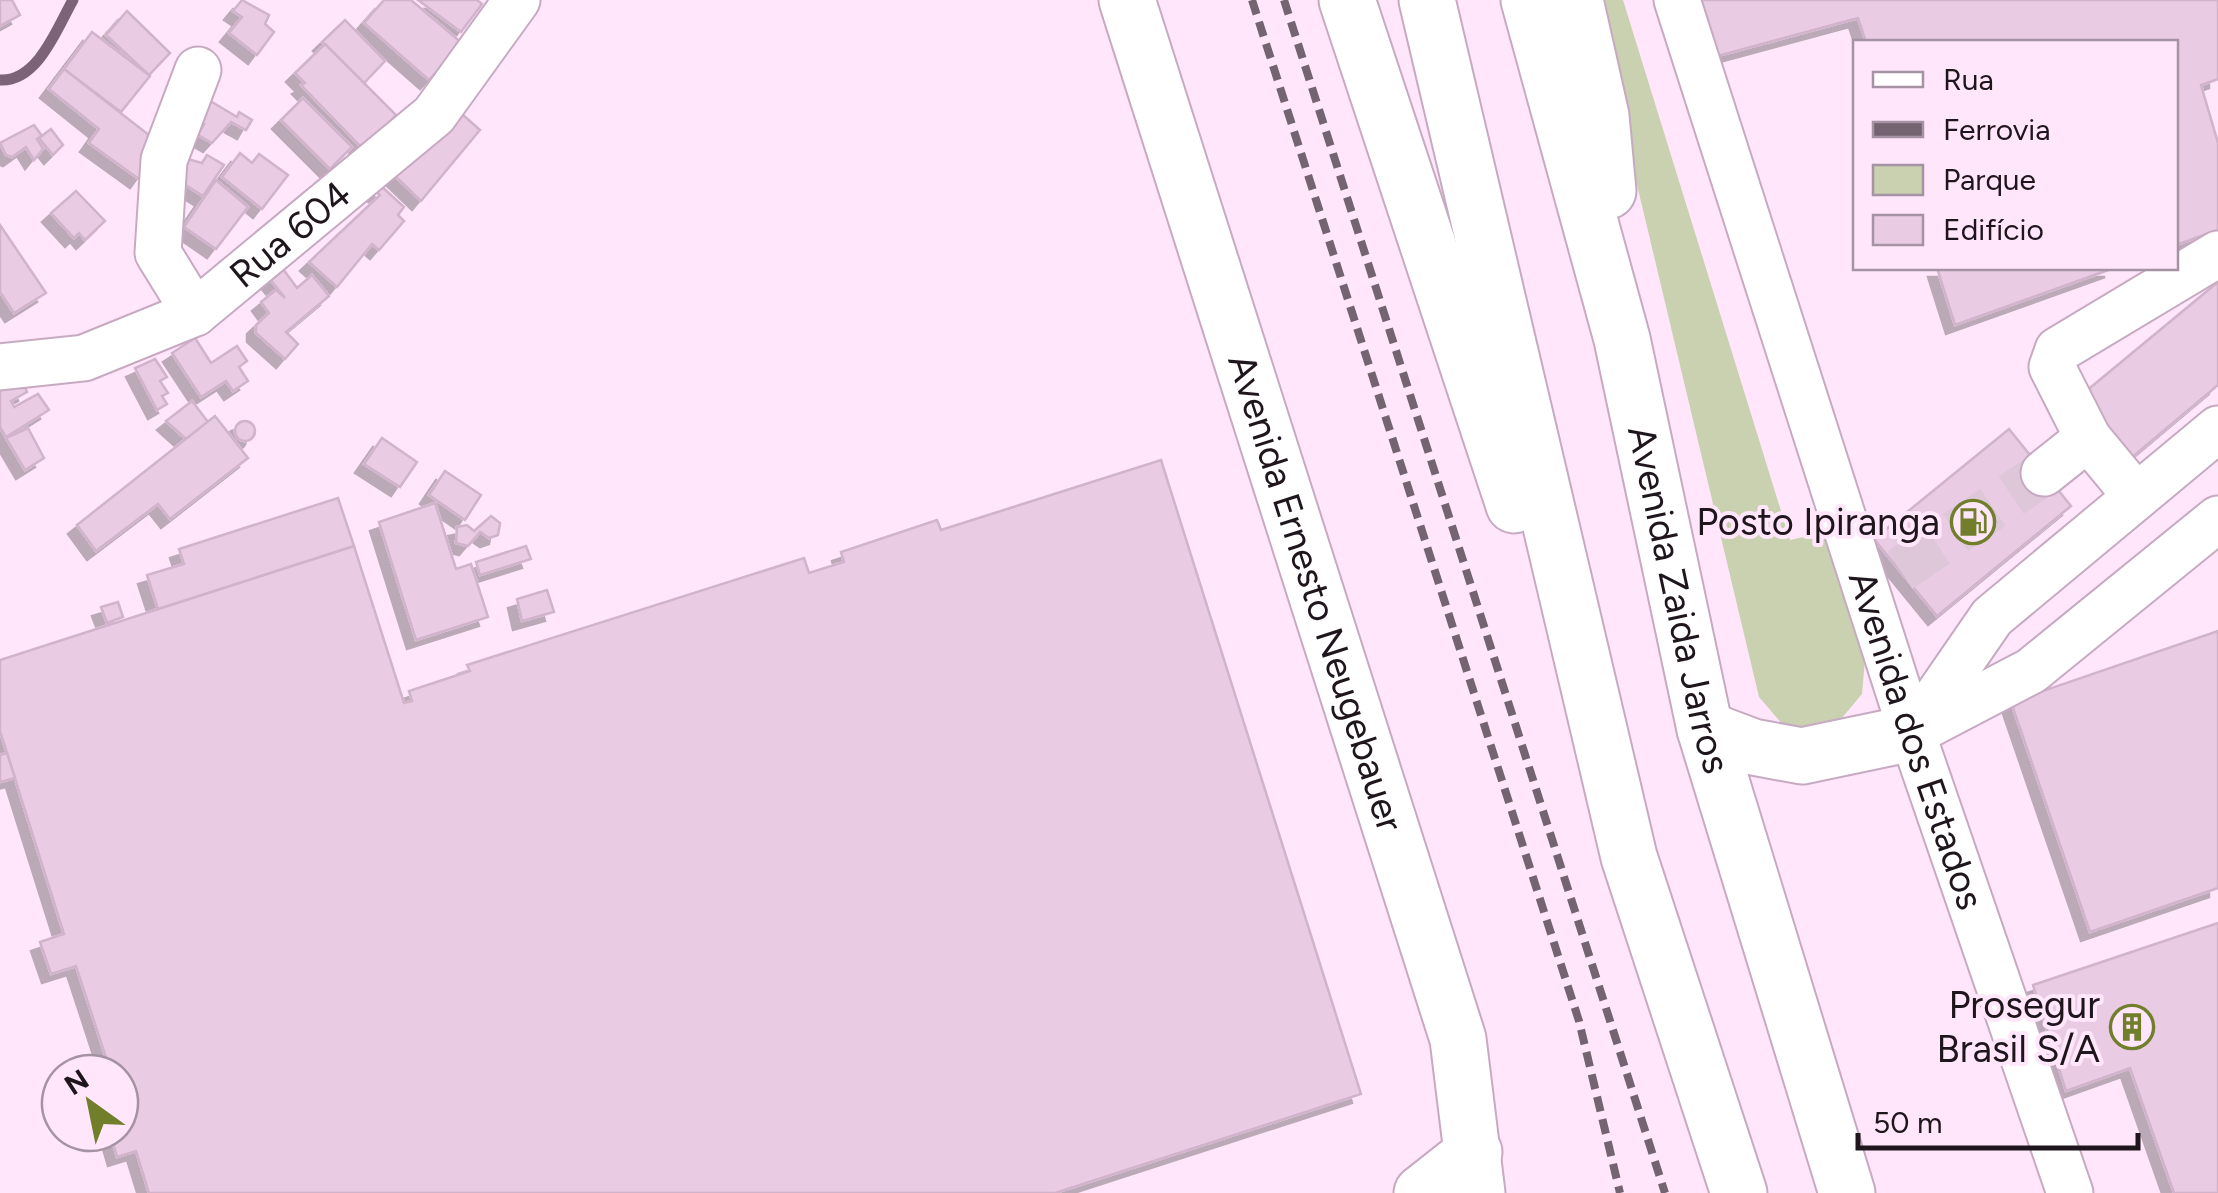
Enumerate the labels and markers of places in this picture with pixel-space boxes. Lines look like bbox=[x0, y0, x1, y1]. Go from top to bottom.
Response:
place label: Posto Ipiranga bbox=[1696, 499, 1940, 545]
fuel station icon: Posto Ipiranga bbox=[1950, 499, 1996, 545]
place label: Prosegur Brasil S/A bbox=[1936, 982, 2100, 1072]
building icon: Prosegur Brasil S/A bbox=[2109, 1004, 2155, 1050]

